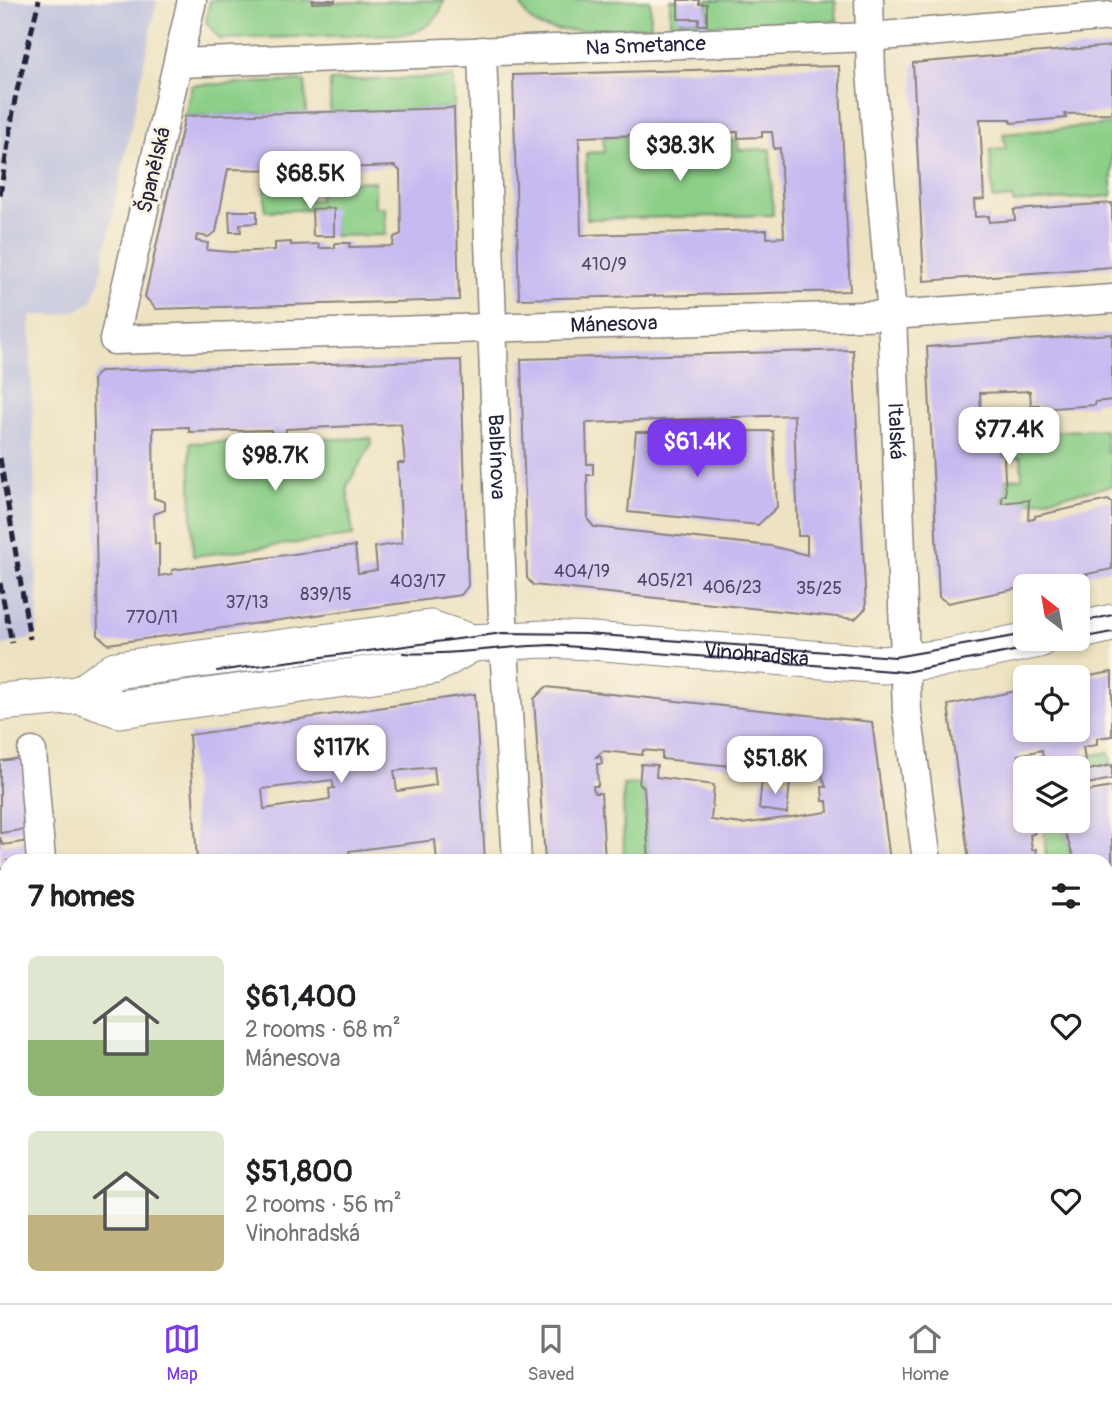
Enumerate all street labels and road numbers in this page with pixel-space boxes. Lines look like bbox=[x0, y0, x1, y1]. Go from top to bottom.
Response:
street label: Na Smetance bbox=[585, 30, 707, 61]
street label: Španělská bbox=[130, 124, 177, 216]
street label: Mánesova bbox=[570, 309, 658, 339]
street label: Italská bbox=[882, 402, 911, 460]
street label: Balbínova bbox=[482, 413, 512, 500]
street label: Vinohradská bbox=[703, 637, 810, 672]

